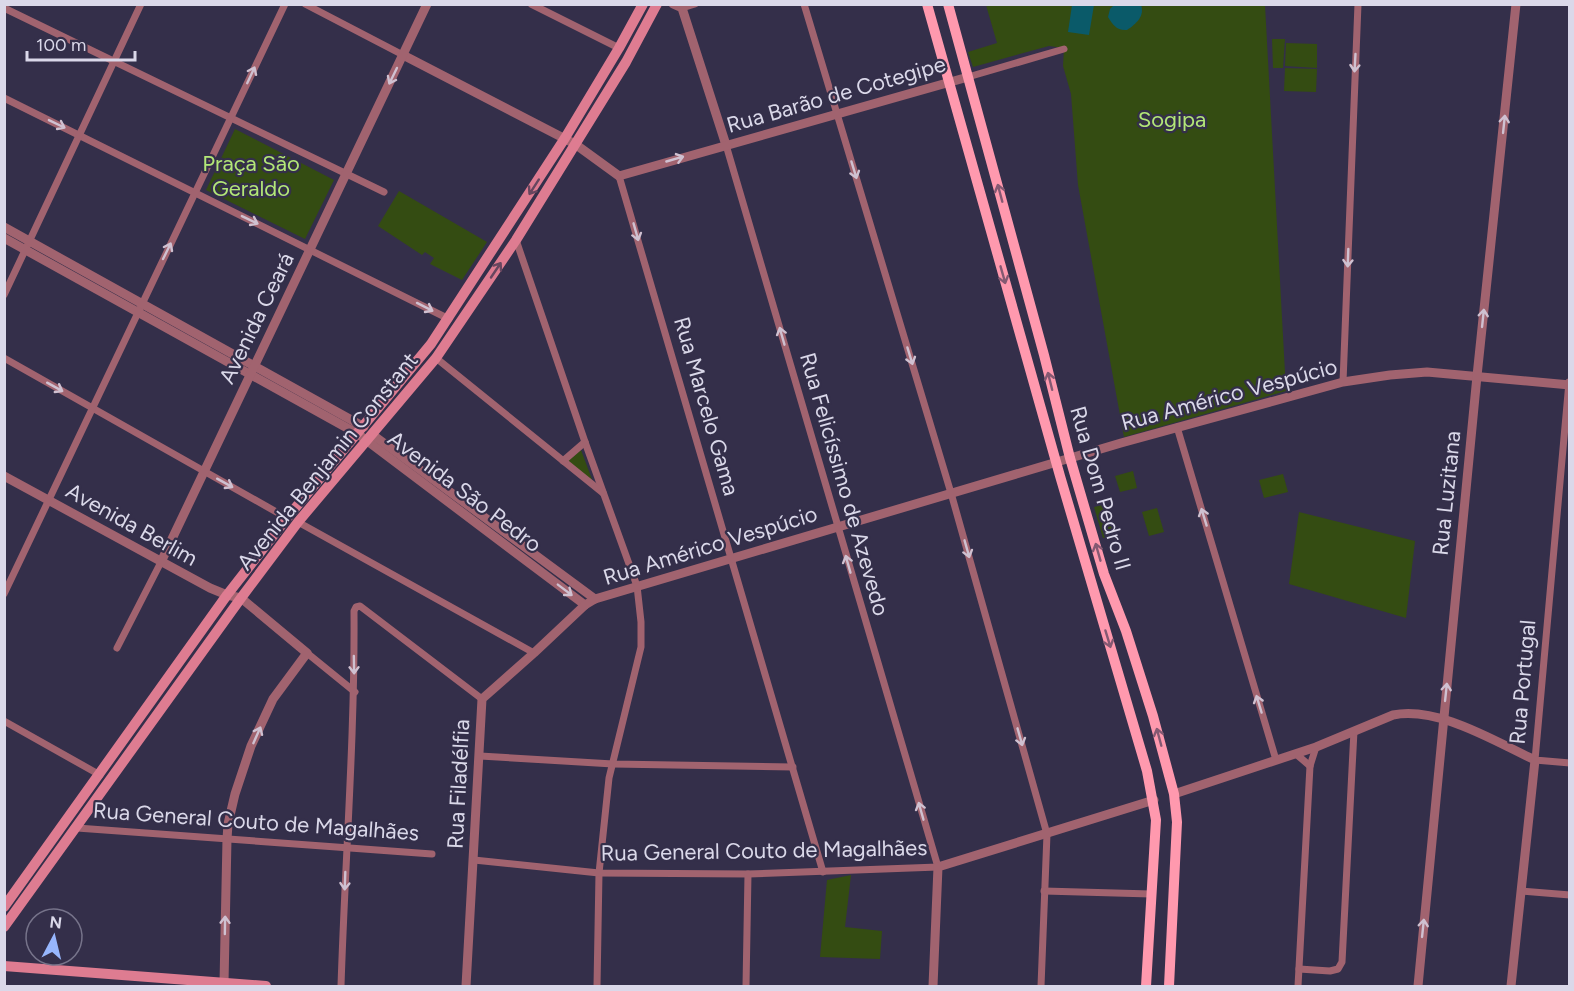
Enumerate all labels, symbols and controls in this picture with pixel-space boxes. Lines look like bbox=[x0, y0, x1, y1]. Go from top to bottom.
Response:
scale bar bbox=[27, 24, 135, 62]
text: 100 m bbox=[36, 34, 86, 56]
street label: Rua Barão de Cotegipe bbox=[724, 50, 949, 139]
one-way arrow bbox=[1349, 52, 1361, 72]
one-way arrow bbox=[246, 66, 258, 84]
one-way arrow bbox=[387, 67, 399, 85]
park label: Sogipa bbox=[1138, 106, 1206, 133]
one-way arrow bbox=[1499, 115, 1510, 134]
one-way arrow bbox=[47, 119, 65, 130]
park label: Praça São Geraldo bbox=[202, 150, 300, 202]
one-way arrow bbox=[665, 153, 684, 164]
one-way arrow bbox=[849, 160, 860, 179]
one-way arrow bbox=[527, 179, 540, 196]
one-way arrow bbox=[993, 184, 1005, 203]
one-way arrow bbox=[241, 215, 259, 227]
one-way arrow bbox=[631, 222, 642, 241]
one-way arrow bbox=[162, 242, 173, 260]
one-way arrow bbox=[1342, 247, 1353, 267]
street label: Avenida Ceará bbox=[213, 248, 300, 388]
one-way arrow bbox=[490, 262, 502, 278]
one-way arrow bbox=[998, 265, 1009, 284]
one-way arrow bbox=[415, 302, 433, 314]
one-way arrow bbox=[1478, 308, 1489, 328]
street label: Rua Marcelo Gama bbox=[668, 314, 745, 499]
one-way arrow bbox=[776, 327, 787, 346]
one-way arrow bbox=[905, 346, 916, 365]
street label: Avenida Benjamin Constant bbox=[231, 347, 424, 576]
street label: Rua Felicíssimo de Azevedo bbox=[794, 349, 895, 619]
street label: Rua Américo Vespúcio bbox=[1118, 353, 1340, 436]
one-way arrow bbox=[1044, 372, 1056, 391]
one-way arrow bbox=[46, 382, 64, 393]
street label: Rua Dom Pedro II bbox=[1064, 403, 1137, 573]
street label: Avenida São Pedro bbox=[383, 425, 547, 558]
street label: Rua Luzitana bbox=[1427, 429, 1466, 557]
street label: Avenida Berlim bbox=[61, 477, 202, 572]
one-way arrow bbox=[216, 477, 233, 489]
street label: Rua Américo Vespúcio bbox=[600, 500, 821, 591]
one-way arrow bbox=[1198, 508, 1209, 527]
one-way arrow bbox=[962, 539, 973, 558]
one-way arrow bbox=[1092, 543, 1103, 562]
one-way arrow bbox=[842, 555, 853, 574]
one-way arrow bbox=[557, 584, 573, 597]
street label: Rua Portugal bbox=[1504, 619, 1541, 745]
one-way arrow bbox=[1103, 629, 1114, 648]
one-way arrow bbox=[349, 655, 360, 675]
one-way arrow bbox=[1441, 683, 1452, 703]
one-way arrow bbox=[1253, 695, 1264, 714]
street label: Rua Filadélfia bbox=[442, 718, 475, 850]
one-way arrow bbox=[251, 726, 263, 744]
one-way arrow bbox=[1015, 727, 1026, 746]
one-way arrow bbox=[1153, 728, 1164, 747]
street label: Rua General Couto de Magalhães bbox=[92, 797, 420, 846]
one-way arrow bbox=[915, 802, 926, 821]
street label: Rua General Couto de Magalhães bbox=[600, 834, 928, 867]
one-way arrow bbox=[339, 870, 350, 890]
north arrow bbox=[24, 907, 84, 967]
text: N bbox=[48, 912, 63, 933]
one-way arrow bbox=[219, 915, 231, 935]
one-way arrow bbox=[1418, 919, 1429, 939]

